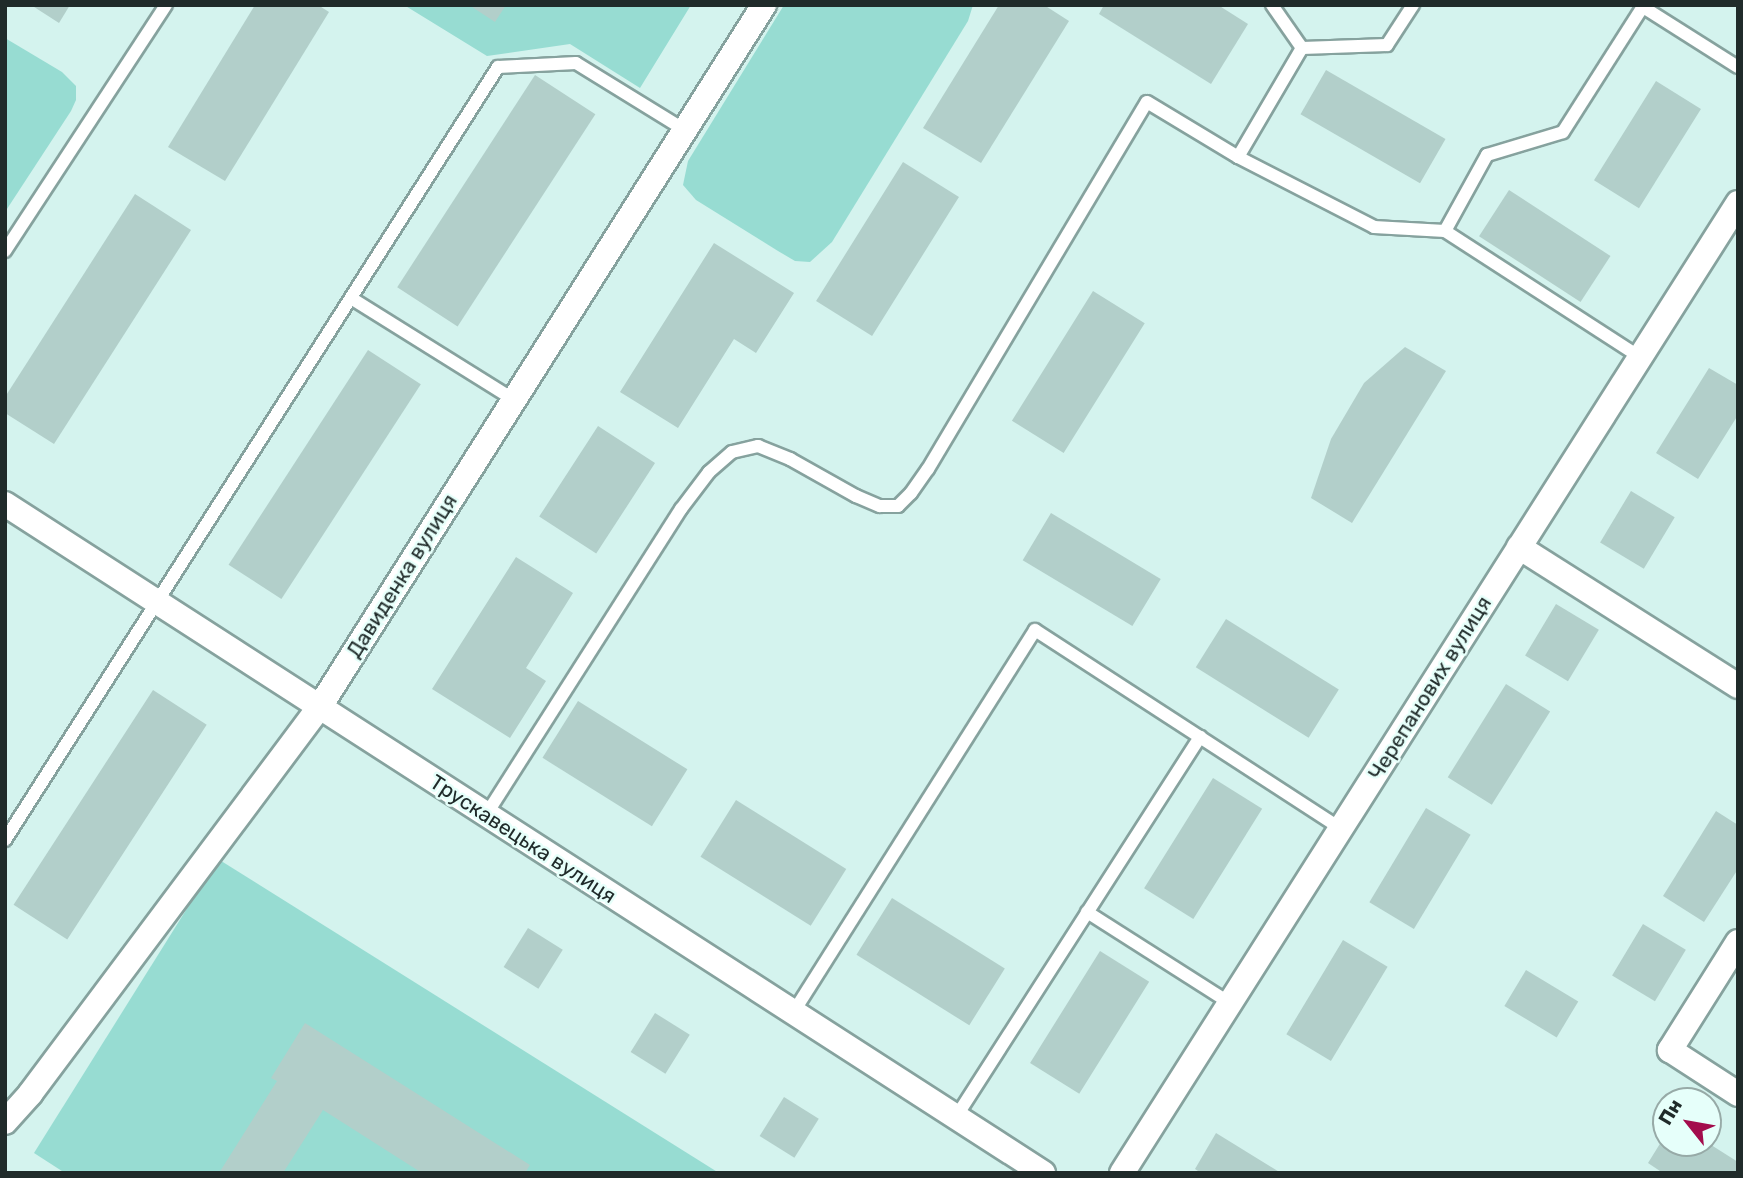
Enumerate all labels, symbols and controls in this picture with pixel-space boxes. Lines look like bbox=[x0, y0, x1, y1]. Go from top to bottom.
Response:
street label: Давиденка вулиця bbox=[341, 490, 463, 662]
street label: Черепанових вулиця bbox=[1363, 592, 1497, 784]
street label: Трускавецька вулиця bbox=[425, 769, 621, 909]
north arrow bbox=[1652, 1087, 1722, 1157]
text: Пн bbox=[1654, 1095, 1687, 1129]

